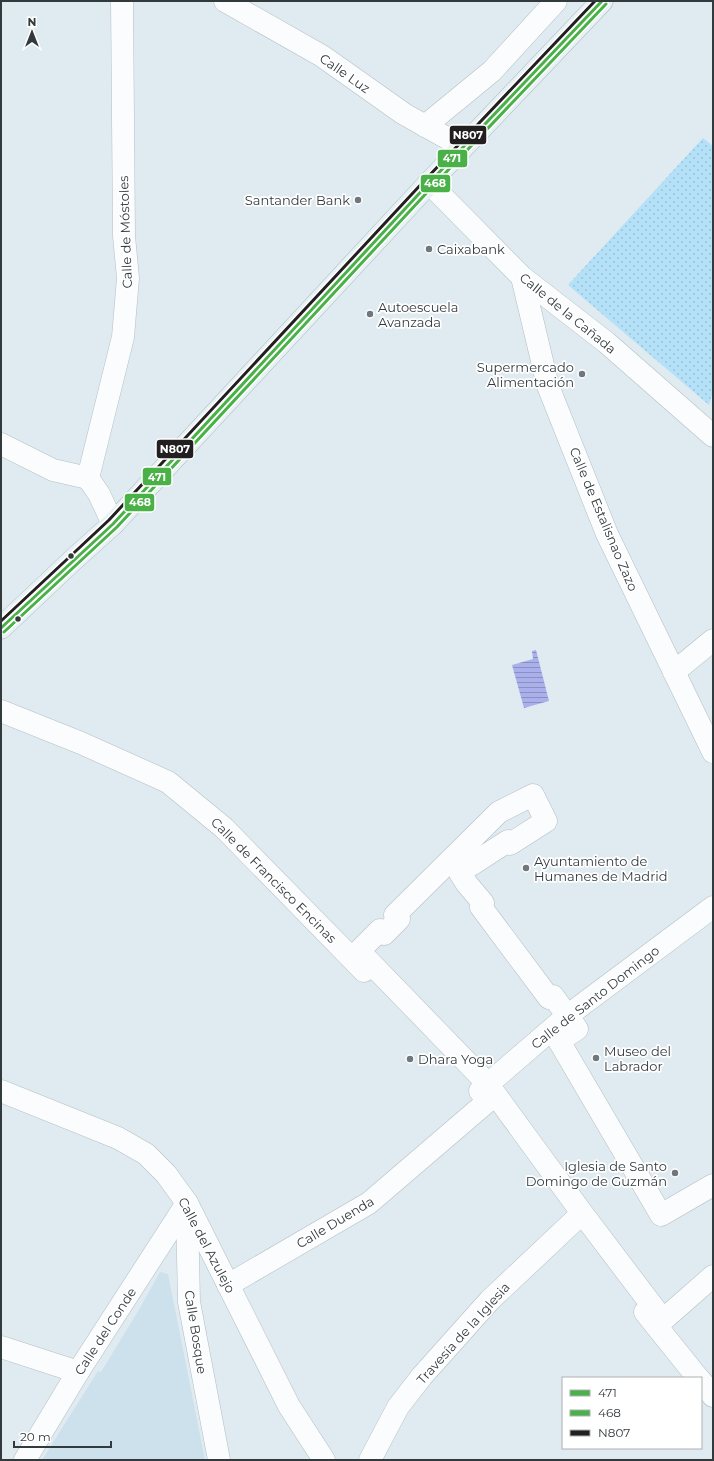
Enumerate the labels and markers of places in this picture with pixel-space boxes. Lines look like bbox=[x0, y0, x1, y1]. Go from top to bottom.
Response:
place label: Santander Bank bbox=[245, 192, 350, 208]
marker: Santander Bank bbox=[353, 195, 363, 205]
place label: Caixabank bbox=[437, 241, 505, 257]
marker: Caixabank bbox=[424, 244, 434, 254]
place label: Autoescuela Avanzada bbox=[378, 299, 458, 330]
marker: Autoescuela Avanzada bbox=[365, 309, 375, 319]
place label: Supermercado Alimentación bbox=[477, 359, 574, 390]
marker: Supermercado Alimentación bbox=[577, 369, 587, 379]
unlabelled marker bbox=[66, 551, 76, 561]
unlabelled marker bbox=[13, 614, 23, 624]
place label: Ayuntamiento de Humanes de Madrid bbox=[534, 853, 668, 884]
marker: Ayuntamiento de Humanes de Madrid bbox=[521, 863, 531, 873]
place label: Museo del Labrador bbox=[604, 1043, 671, 1074]
place label: Dhara Yoga bbox=[418, 1051, 493, 1067]
marker: Museo del Labrador bbox=[591, 1053, 601, 1063]
marker: Dhara Yoga bbox=[405, 1054, 415, 1064]
place label: Iglesia de Santo Domingo de Guzmán bbox=[526, 1158, 667, 1189]
marker: Iglesia de Santo Domingo de Guzmán bbox=[670, 1168, 680, 1178]

